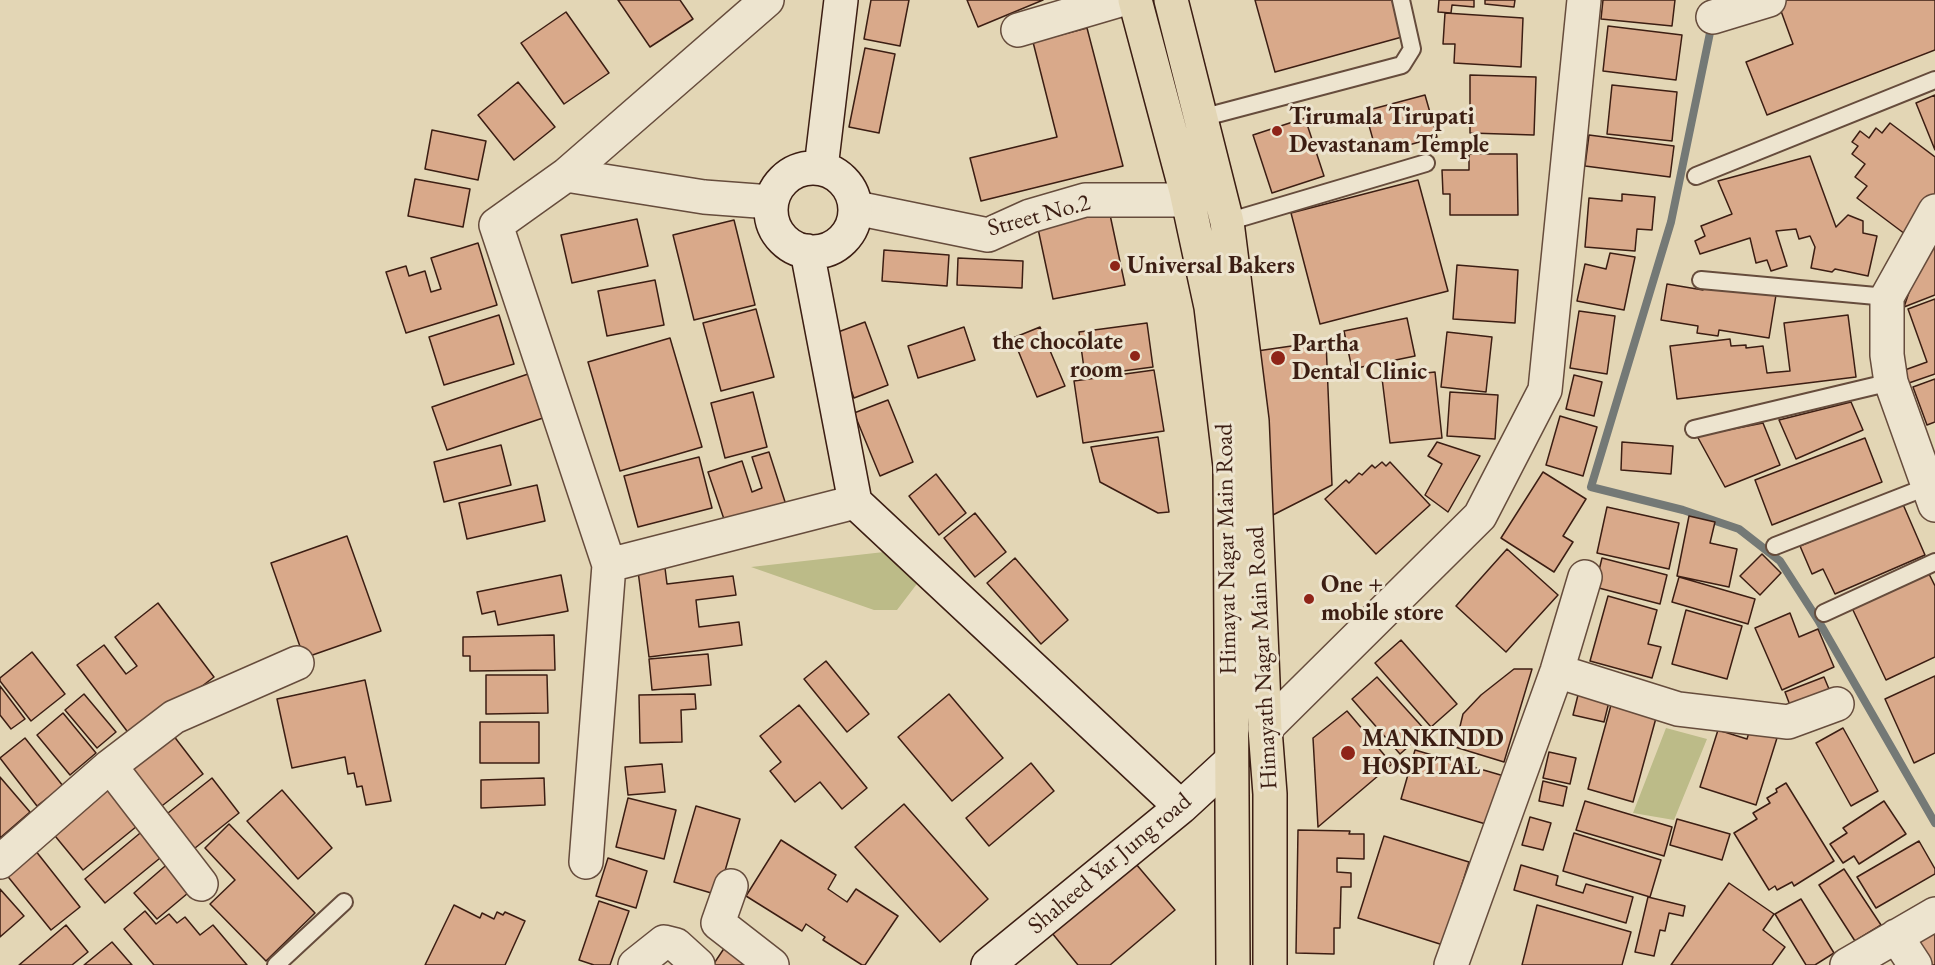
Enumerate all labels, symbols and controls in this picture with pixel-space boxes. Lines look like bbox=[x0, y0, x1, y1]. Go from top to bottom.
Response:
place label: Tirumala Tirupati Devastanam Temple bbox=[1289, 103, 1489, 159]
marker: Tirumala Tirupati Devastanam Temple bbox=[1270, 124, 1284, 138]
street label: Street No.2 bbox=[985, 189, 1093, 243]
place label: Universal Bakers bbox=[1127, 252, 1295, 280]
marker: Universal Bakers bbox=[1108, 259, 1122, 273]
place label: the chocolate room bbox=[992, 328, 1123, 384]
place label: Partha Dental Clinic bbox=[1292, 330, 1427, 386]
marker: the chocolate room bbox=[1128, 349, 1142, 363]
marker: Partha Dental Clinic bbox=[1269, 349, 1287, 367]
street label: Himayat Nagar Main Road bbox=[1210, 423, 1244, 675]
street label: Himayath Nagar Main Road bbox=[1242, 526, 1284, 790]
place label: One + mobile store bbox=[1321, 571, 1443, 627]
marker: One + mobile store bbox=[1302, 592, 1316, 606]
place label: MANKINDD HOSPITAL bbox=[1362, 725, 1504, 781]
marker: MANKINDD HOSPITAL bbox=[1339, 744, 1357, 762]
street label: Shaheed Yar Jung road bbox=[1022, 787, 1198, 941]

